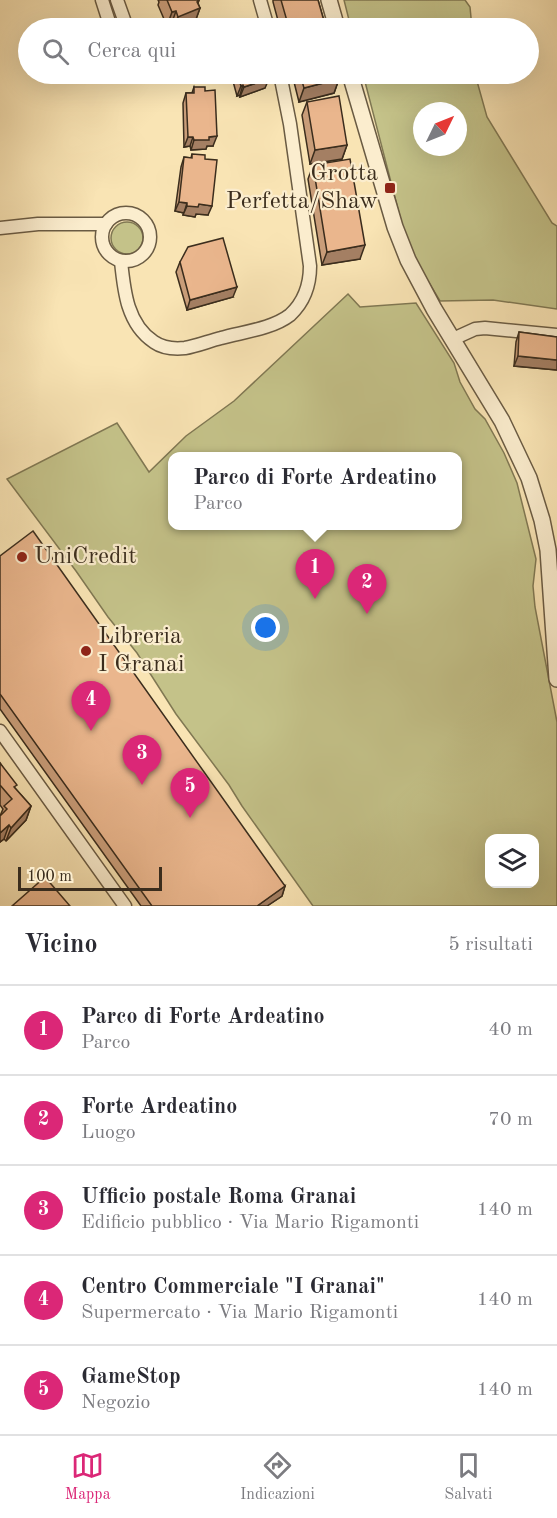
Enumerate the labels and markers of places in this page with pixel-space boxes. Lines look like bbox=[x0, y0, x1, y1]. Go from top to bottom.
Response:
place label: Grotta Perfetta/Shaw bbox=[226, 162, 378, 214]
marker: Grotta Perfetta/Shaw bbox=[383, 181, 397, 195]
place label: UniCredit bbox=[34, 545, 137, 569]
marker: UniCredit bbox=[15, 550, 29, 564]
pin: 1 bbox=[296, 550, 334, 599]
pin: 2 bbox=[348, 564, 386, 614]
place label: Libreria I Granai bbox=[98, 625, 184, 677]
marker: Libreria I Granai bbox=[79, 644, 93, 658]
pin: 4 bbox=[72, 682, 110, 731]
pin: 3 bbox=[122, 736, 162, 785]
pin: 5 bbox=[170, 768, 210, 818]

